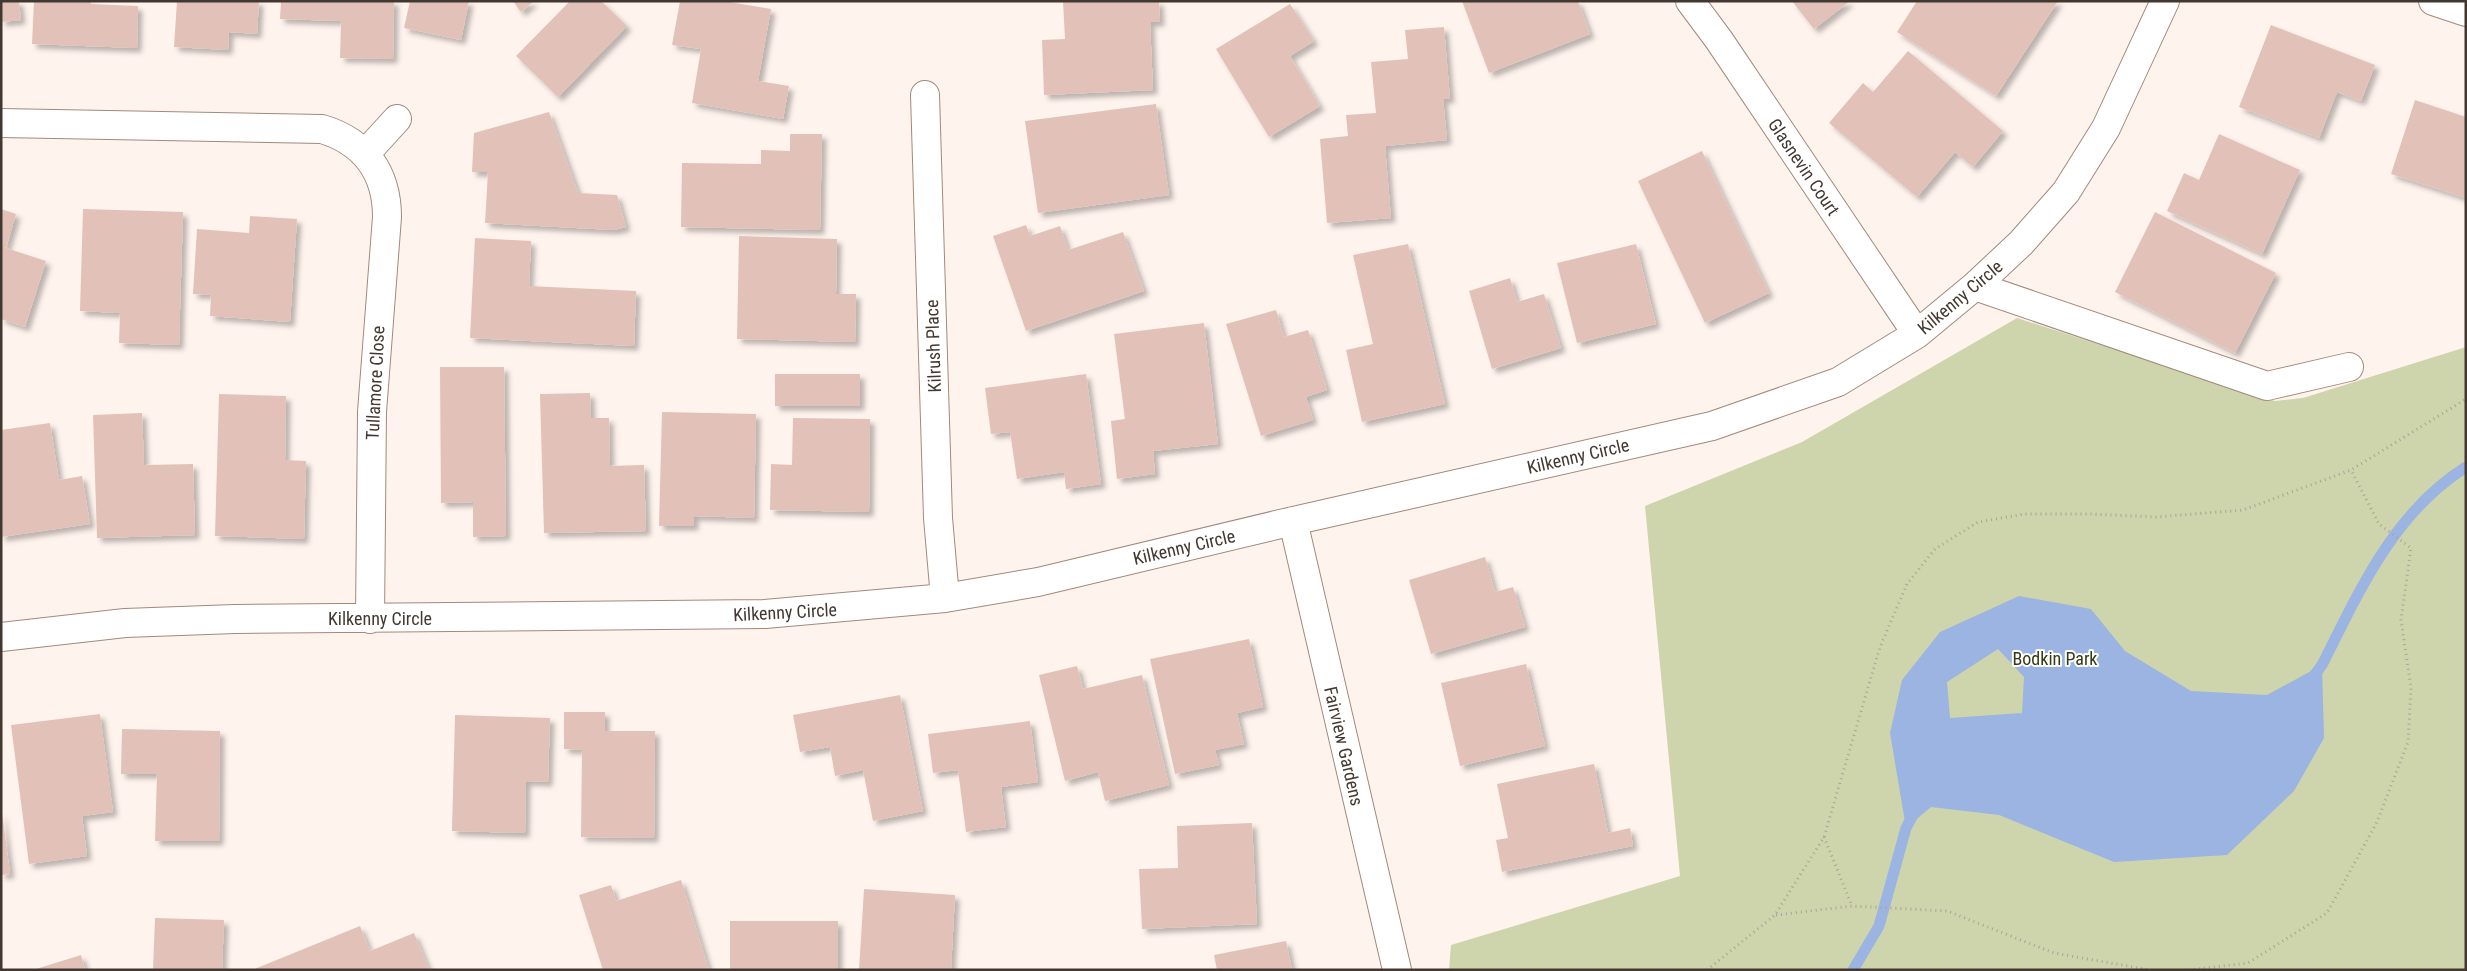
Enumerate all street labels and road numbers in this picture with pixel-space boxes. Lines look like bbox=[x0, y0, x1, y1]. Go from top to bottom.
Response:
street label: Glasnevin Court bbox=[1764, 114, 1844, 220]
street label: Kilkenny Circle bbox=[1913, 256, 2007, 338]
street label: Kilrush Place bbox=[921, 299, 945, 393]
street label: Tullamore Close bbox=[362, 325, 388, 441]
street label: Kilkenny Circle bbox=[1525, 434, 1631, 478]
street label: Kilkenny Circle bbox=[1131, 525, 1237, 569]
street label: Kilkenny Circle bbox=[732, 599, 838, 625]
street label: Kilkenny Circle bbox=[328, 608, 432, 629]
street label: Fairview Gardens bbox=[1320, 684, 1368, 808]

